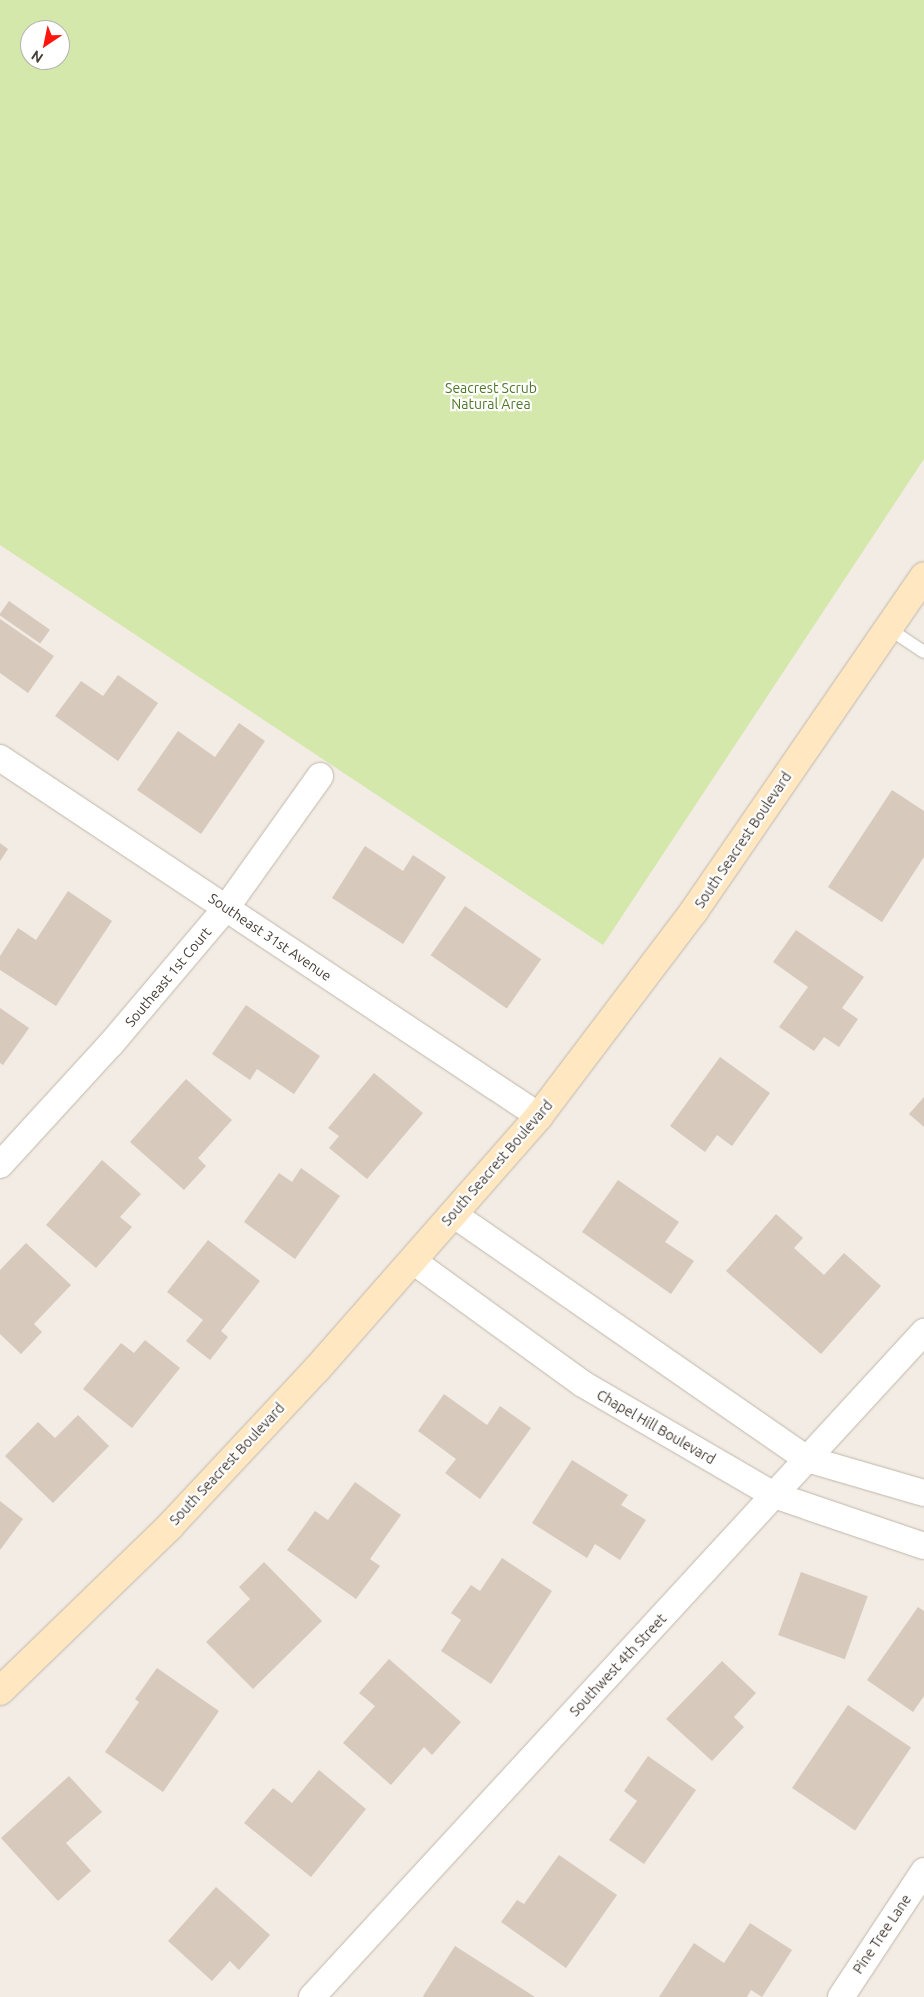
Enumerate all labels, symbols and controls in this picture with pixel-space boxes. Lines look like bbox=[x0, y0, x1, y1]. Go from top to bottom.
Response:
north arrow bbox=[20, 20, 70, 70]
text: N bbox=[28, 47, 46, 66]
park label: Seacrest Scrub Natural Area bbox=[445, 380, 537, 412]
street label: South Seacrest Boulevard bbox=[691, 769, 795, 911]
street label: Southeast 31st Avenue bbox=[205, 890, 335, 984]
street label: Southeast 1st Court bbox=[121, 924, 215, 1030]
street label: South Seacrest Boulevard bbox=[438, 1097, 556, 1229]
street label: Chapel Hill Boulevard bbox=[594, 1386, 718, 1468]
street label: South Seacrest Boulevard bbox=[166, 1399, 288, 1529]
street label: Southwest 4th Street bbox=[566, 1610, 670, 1720]
street label: Pine Tree Lane bbox=[849, 1891, 915, 1977]

